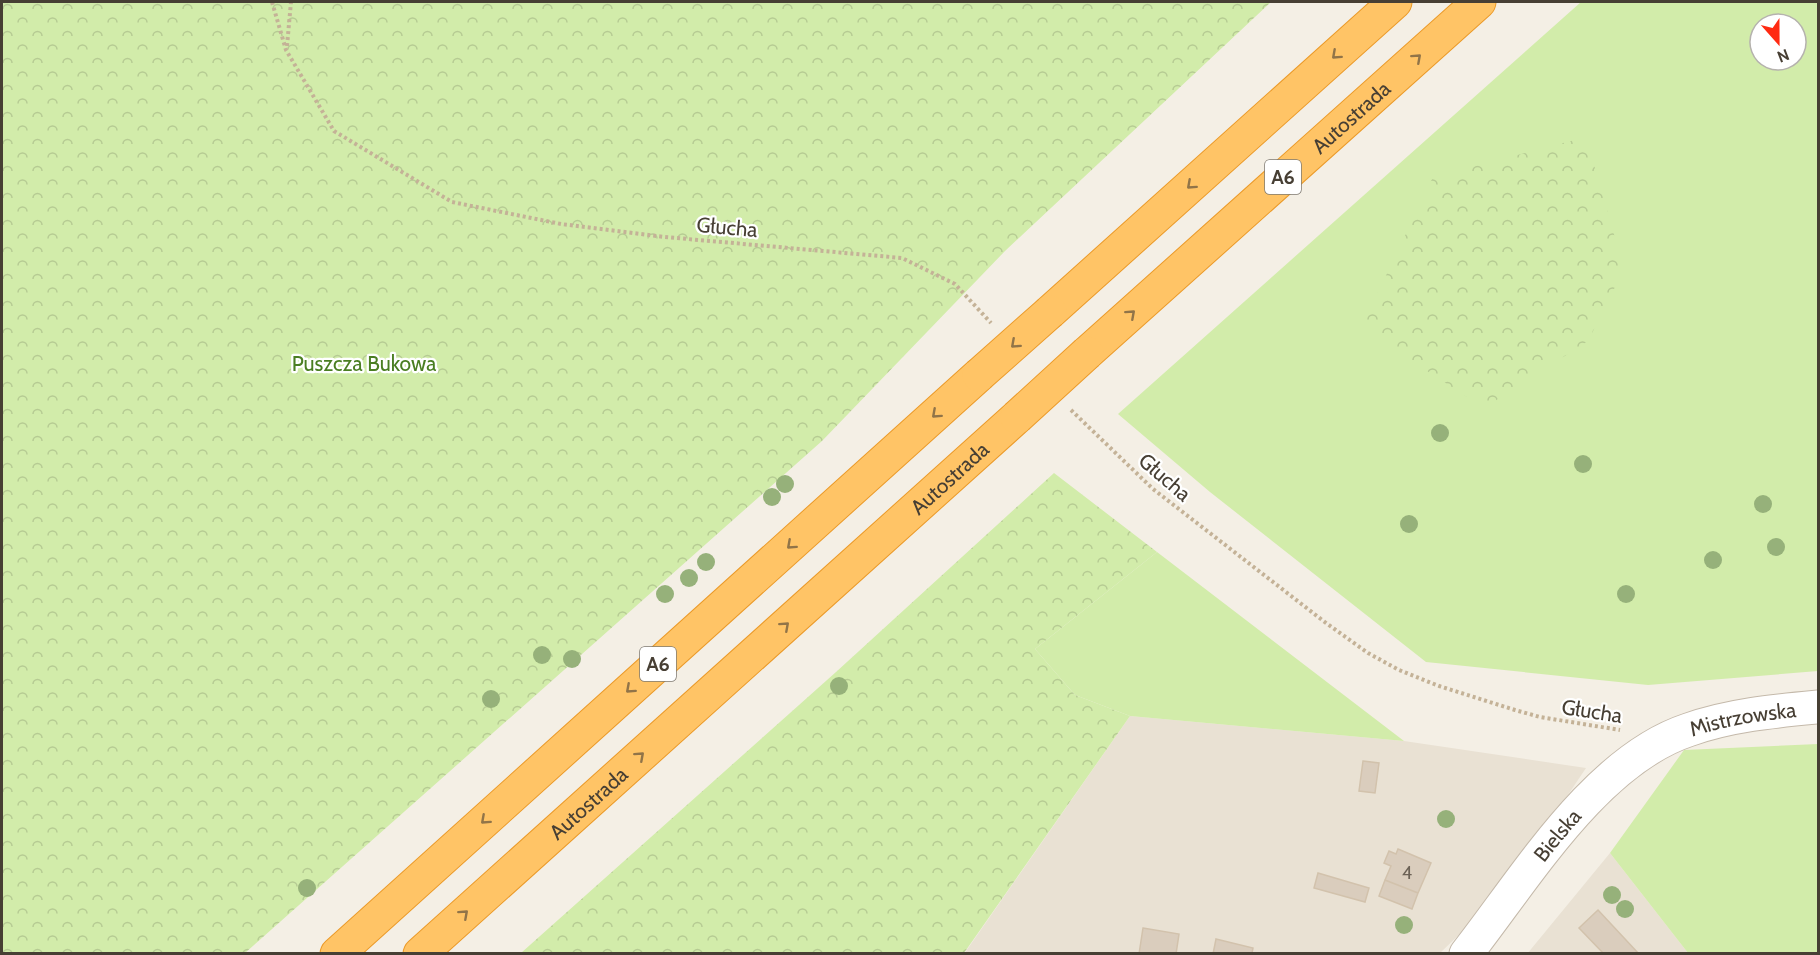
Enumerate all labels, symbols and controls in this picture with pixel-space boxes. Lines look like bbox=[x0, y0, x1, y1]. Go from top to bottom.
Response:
north arrow bbox=[1748, 12, 1808, 72]
text: N bbox=[1775, 45, 1792, 66]
one-way arrow bbox=[1333, 48, 1343, 59]
one-way arrow bbox=[1410, 54, 1420, 65]
street label: Autostrada bbox=[1306, 75, 1395, 158]
road number: A6 bbox=[1265, 160, 1301, 194]
one-way arrow bbox=[1188, 178, 1198, 189]
street label: Głucha bbox=[695, 212, 759, 242]
one-way arrow bbox=[1124, 310, 1135, 321]
one-way arrow bbox=[1011, 337, 1022, 348]
park label: Puszcza Bukowa bbox=[292, 351, 436, 376]
one-way arrow bbox=[932, 407, 943, 418]
street label: Autostrada bbox=[905, 436, 994, 519]
street label: Głucha bbox=[1134, 448, 1196, 506]
one-way arrow bbox=[787, 538, 798, 549]
one-way arrow bbox=[778, 622, 789, 633]
road number: A6 bbox=[640, 647, 676, 681]
one-way arrow bbox=[627, 682, 637, 693]
street label: Głucha bbox=[1560, 694, 1624, 728]
street label: Mistrzowska bbox=[1686, 697, 1797, 741]
one-way arrow bbox=[633, 752, 644, 763]
street label: Autostrada bbox=[544, 761, 632, 844]
street label: Bielska bbox=[1528, 803, 1586, 866]
one-way arrow bbox=[482, 813, 492, 824]
house number: 4 bbox=[1402, 862, 1412, 884]
one-way arrow bbox=[457, 910, 467, 921]

